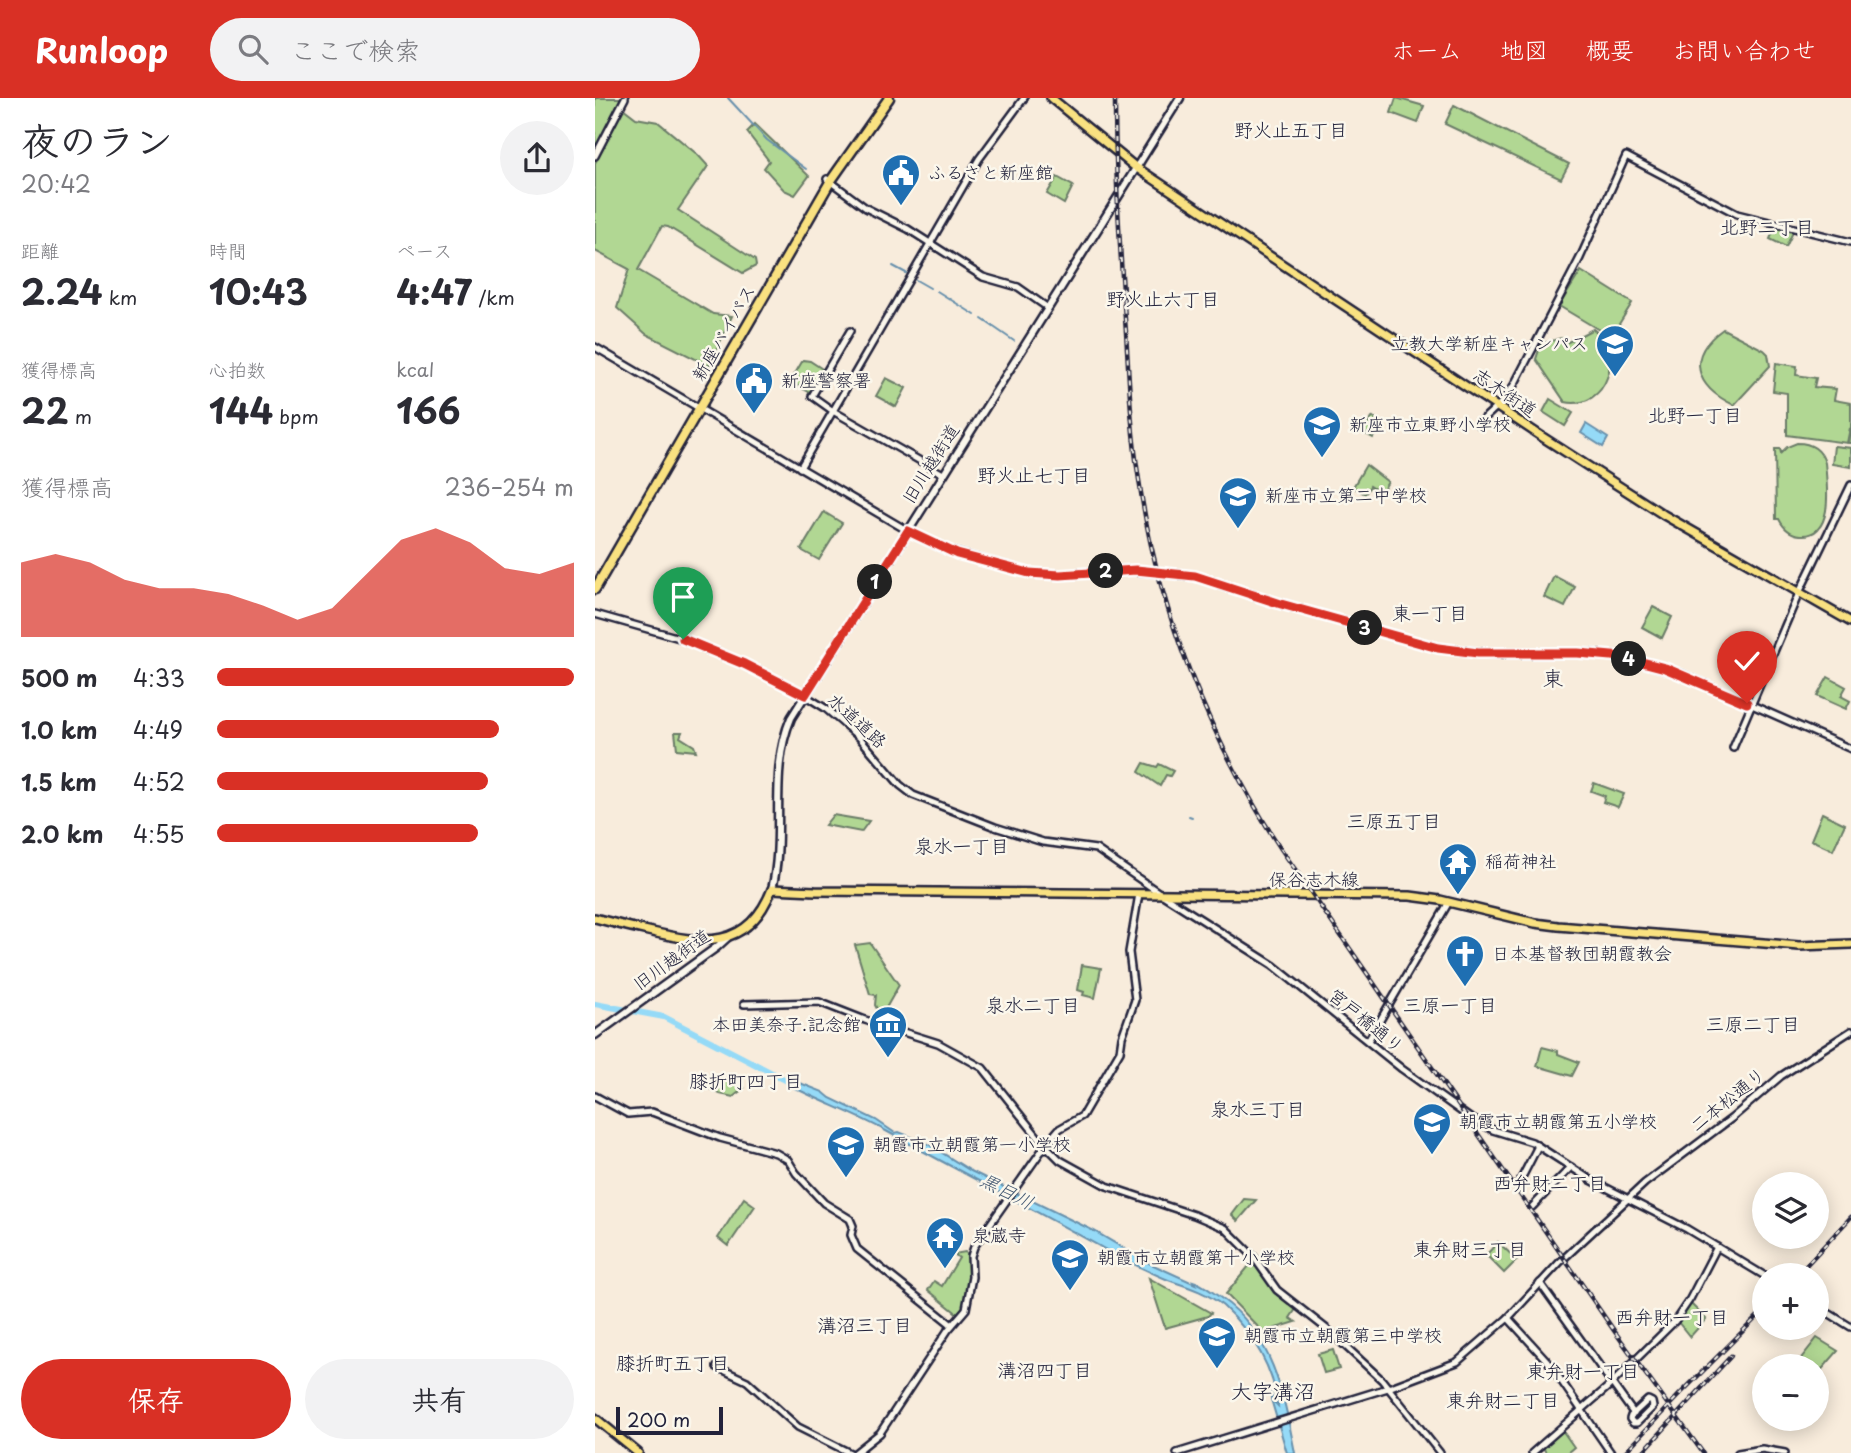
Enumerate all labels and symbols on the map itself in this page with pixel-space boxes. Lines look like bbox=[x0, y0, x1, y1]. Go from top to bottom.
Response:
district label: 野火止五丁目 bbox=[1234, 115, 1348, 143]
public building icon: ふるさと新座館 bbox=[880, 152, 922, 207]
place label: ふるさと新座館 bbox=[928, 158, 1053, 185]
district label: 北野二丁目 bbox=[1719, 212, 1815, 240]
street label: 新座バイパス bbox=[684, 279, 761, 386]
district label: 野火止六丁目 bbox=[1106, 284, 1220, 312]
school or university icon: 立教大学新座キャンパス bbox=[1594, 323, 1636, 378]
place label: 立教大学新座キャンパス bbox=[1391, 329, 1588, 356]
public building icon: 新座警察署 bbox=[733, 360, 775, 415]
street label: 志木街道 bbox=[1468, 360, 1543, 423]
place label: 新座警察署 bbox=[781, 366, 871, 393]
district label: 北野一丁目 bbox=[1647, 400, 1743, 428]
school or university icon: 新座市立東野小学校 bbox=[1301, 404, 1343, 459]
place label: 新座市立東野小学校 bbox=[1349, 410, 1511, 437]
street label: 旧川越街道 bbox=[894, 418, 965, 509]
district label: 野火止七丁目 bbox=[977, 460, 1091, 488]
school or university icon: 新座市立第二中学校 bbox=[1217, 475, 1259, 530]
place label: 新座市立第二中学校 bbox=[1265, 481, 1427, 508]
pin: 2 bbox=[1089, 554, 1123, 588]
pin: 1 bbox=[857, 564, 893, 600]
pin bbox=[653, 567, 713, 639]
district label: 東一丁目 bbox=[1392, 598, 1468, 626]
pin: 3 bbox=[1347, 610, 1383, 646]
pin bbox=[1717, 631, 1777, 703]
pin: 4 bbox=[1611, 642, 1647, 676]
district label: 東 bbox=[1543, 661, 1564, 693]
street label: 水道道路 bbox=[822, 686, 894, 754]
district label: 三原五丁目 bbox=[1346, 806, 1442, 834]
district label: 泉水一丁目 bbox=[914, 831, 1010, 859]
temple icon: 稲荷神社 bbox=[1437, 841, 1479, 896]
place label: 稲荷神社 bbox=[1485, 847, 1557, 874]
street label: 保谷志木線 bbox=[1269, 865, 1359, 892]
street label: 旧川越街道 bbox=[627, 921, 715, 996]
church icon: 日本基督教団朝霞教会 bbox=[1444, 933, 1486, 988]
place label: 日本基督教団朝霞教会 bbox=[1492, 939, 1672, 966]
street label: 宮戸橋通り bbox=[1323, 981, 1410, 1059]
district label: 泉水二丁目 bbox=[985, 990, 1081, 1018]
district label: 三原一丁目 bbox=[1402, 990, 1498, 1018]
museum icon: 本田美奈子.記念館 bbox=[867, 1004, 909, 1059]
district label: 三原二丁目 bbox=[1705, 1009, 1801, 1037]
place label: 本田美奈子.記念館 bbox=[712, 1010, 861, 1037]
street label: 二本松通り bbox=[1684, 1060, 1771, 1138]
district label: 膝折町四丁目 bbox=[689, 1066, 803, 1094]
district label: 泉水三丁目 bbox=[1210, 1094, 1306, 1122]
school or university icon: 朝霞市立朝霞第五小学校 bbox=[1411, 1101, 1453, 1156]
place label: 朝霞市立朝霞第五小学校 bbox=[1459, 1107, 1657, 1134]
school or university icon: 朝霞市立朝霞第一小学校 bbox=[825, 1124, 867, 1179]
place label: 朝霞市立朝霞第一小学校 bbox=[873, 1130, 1071, 1157]
water label: 黒目川 bbox=[976, 1165, 1039, 1216]
district label: 西弁財二丁目 bbox=[1493, 1168, 1607, 1196]
temple icon: 泉蔵寺 bbox=[924, 1215, 966, 1270]
place label: 泉蔵寺 bbox=[972, 1221, 1026, 1248]
district label: 東弁財三丁目 bbox=[1413, 1234, 1527, 1262]
school or university icon: 朝霞市立朝霞第十小学校 bbox=[1049, 1237, 1091, 1292]
place label: 朝霞市立朝霞第十小学校 bbox=[1097, 1243, 1295, 1270]
district label: 西弁財一丁目 bbox=[1615, 1302, 1729, 1330]
district label: 溝沼三丁目 bbox=[817, 1310, 913, 1338]
school or university icon: 朝霞市立朝霞第三中学校 bbox=[1196, 1315, 1238, 1370]
place label: 朝霞市立朝霞第三中学校 bbox=[1244, 1321, 1442, 1348]
district label: 膝折町五丁目 bbox=[616, 1348, 730, 1376]
district label: 溝沼四丁目 bbox=[997, 1355, 1093, 1383]
district label: 東弁財一丁目 bbox=[1526, 1356, 1640, 1384]
district label: 大字溝沼 bbox=[1231, 1374, 1315, 1406]
district label: 東弁財二丁目 bbox=[1446, 1385, 1560, 1413]
scale bar bbox=[616, 1404, 723, 1436]

